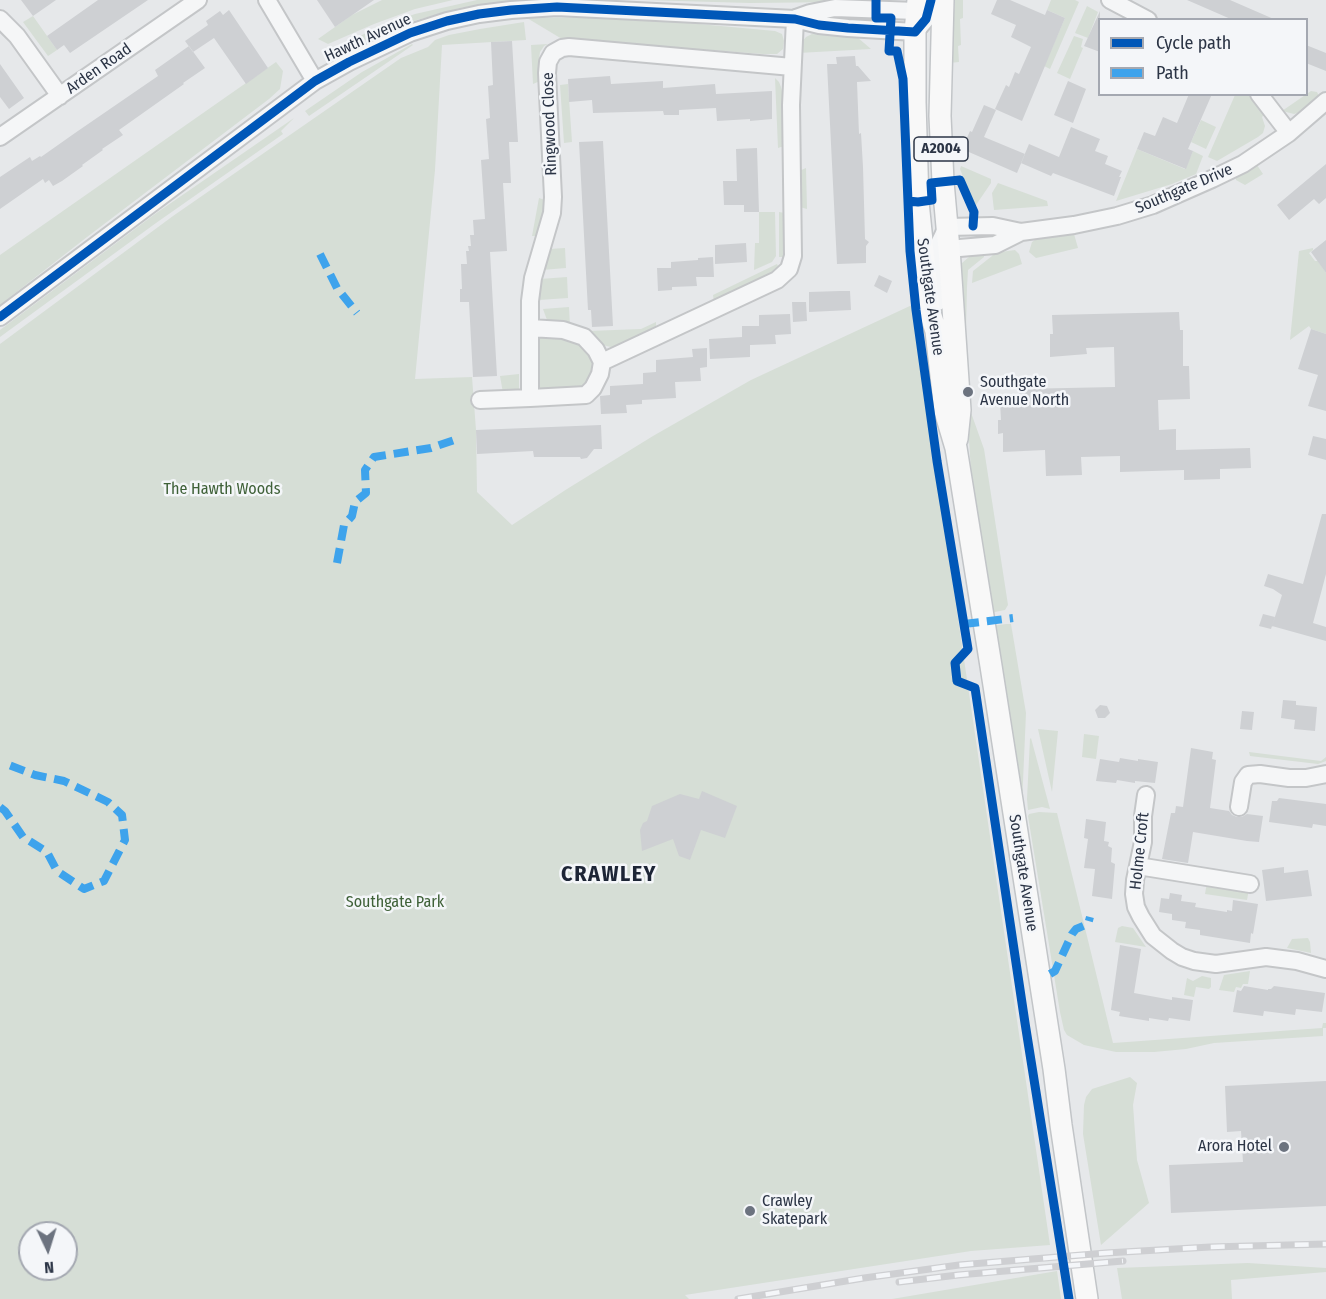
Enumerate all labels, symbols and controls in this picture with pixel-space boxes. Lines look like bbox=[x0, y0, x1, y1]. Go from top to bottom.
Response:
street label: Hawth Avenue bbox=[322, 10, 414, 66]
legend bbox=[1098, 18, 1308, 96]
text: Cycle path bbox=[1156, 32, 1231, 54]
street label: Arden Road bbox=[63, 40, 135, 98]
text: Path bbox=[1156, 62, 1189, 84]
street label: Ringwood Close bbox=[539, 72, 561, 176]
road number: A2004 bbox=[914, 137, 968, 161]
street label: Southgate Drive bbox=[1132, 160, 1236, 218]
street label: Southgate Avenue bbox=[912, 237, 948, 357]
place label: Southgate Avenue North bbox=[980, 373, 1069, 411]
marker: Southgate Avenue North bbox=[961, 385, 975, 399]
park label: The Hawth Woods bbox=[164, 480, 280, 500]
street label: Holme Croft bbox=[1126, 811, 1154, 891]
street label: Southgate Avenue bbox=[1004, 813, 1042, 933]
district label: CRAWLEY bbox=[561, 862, 657, 888]
park label: Southgate Park bbox=[346, 893, 444, 913]
place label: Arora Hotel bbox=[1198, 1137, 1272, 1157]
marker: Arora Hotel bbox=[1277, 1140, 1291, 1154]
place label: Crawley Skatepark bbox=[762, 1192, 827, 1230]
marker: Crawley Skatepark bbox=[743, 1204, 757, 1218]
north arrow bbox=[18, 1221, 78, 1281]
text: N bbox=[44, 1258, 55, 1277]

